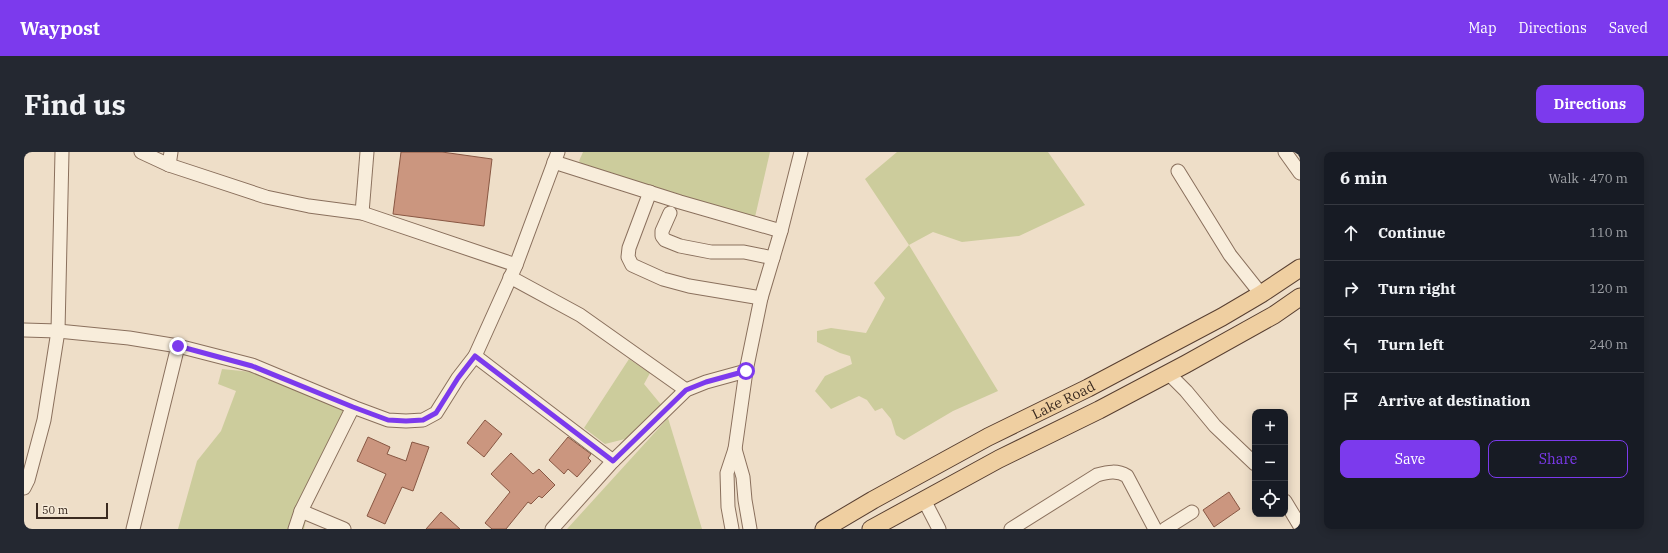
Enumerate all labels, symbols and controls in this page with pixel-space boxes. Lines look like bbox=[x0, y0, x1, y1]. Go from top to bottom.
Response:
text: Waypost bbox=[20, 16, 100, 40]
text: Map bbox=[1468, 19, 1497, 37]
text: Directions bbox=[1519, 19, 1587, 37]
text: Saved bbox=[1609, 19, 1648, 37]
button: Directions bbox=[1536, 85, 1644, 123]
text: Find us bbox=[24, 86, 126, 123]
text: 6 min bbox=[1340, 167, 1388, 189]
text: Walk · 470 m bbox=[1549, 170, 1628, 187]
icon: ahead bbox=[1340, 222, 1362, 244]
text: Continue bbox=[1378, 223, 1445, 242]
text: 110 m bbox=[1589, 224, 1628, 241]
icon: right bbox=[1340, 278, 1362, 300]
text: Turn right bbox=[1378, 279, 1456, 298]
text: 120 m bbox=[1589, 280, 1628, 297]
icon: left bbox=[1340, 334, 1362, 356]
text: Turn left bbox=[1378, 335, 1444, 354]
text: 240 m bbox=[1589, 336, 1628, 353]
route end bbox=[169, 337, 187, 355]
route start bbox=[737, 362, 755, 380]
street label: Lake Road bbox=[1029, 377, 1099, 423]
icon: arrive bbox=[1340, 390, 1362, 412]
text: Arrive at destination bbox=[1378, 391, 1530, 410]
map controls bbox=[1252, 409, 1288, 517]
button: + bbox=[1252, 409, 1288, 445]
button: Save bbox=[1340, 440, 1480, 478]
button: Share bbox=[1488, 440, 1628, 478]
button: − bbox=[1252, 445, 1288, 481]
button: locate bbox=[1252, 481, 1288, 517]
scale bar bbox=[36, 501, 108, 520]
text: 50 m bbox=[42, 503, 68, 517]

